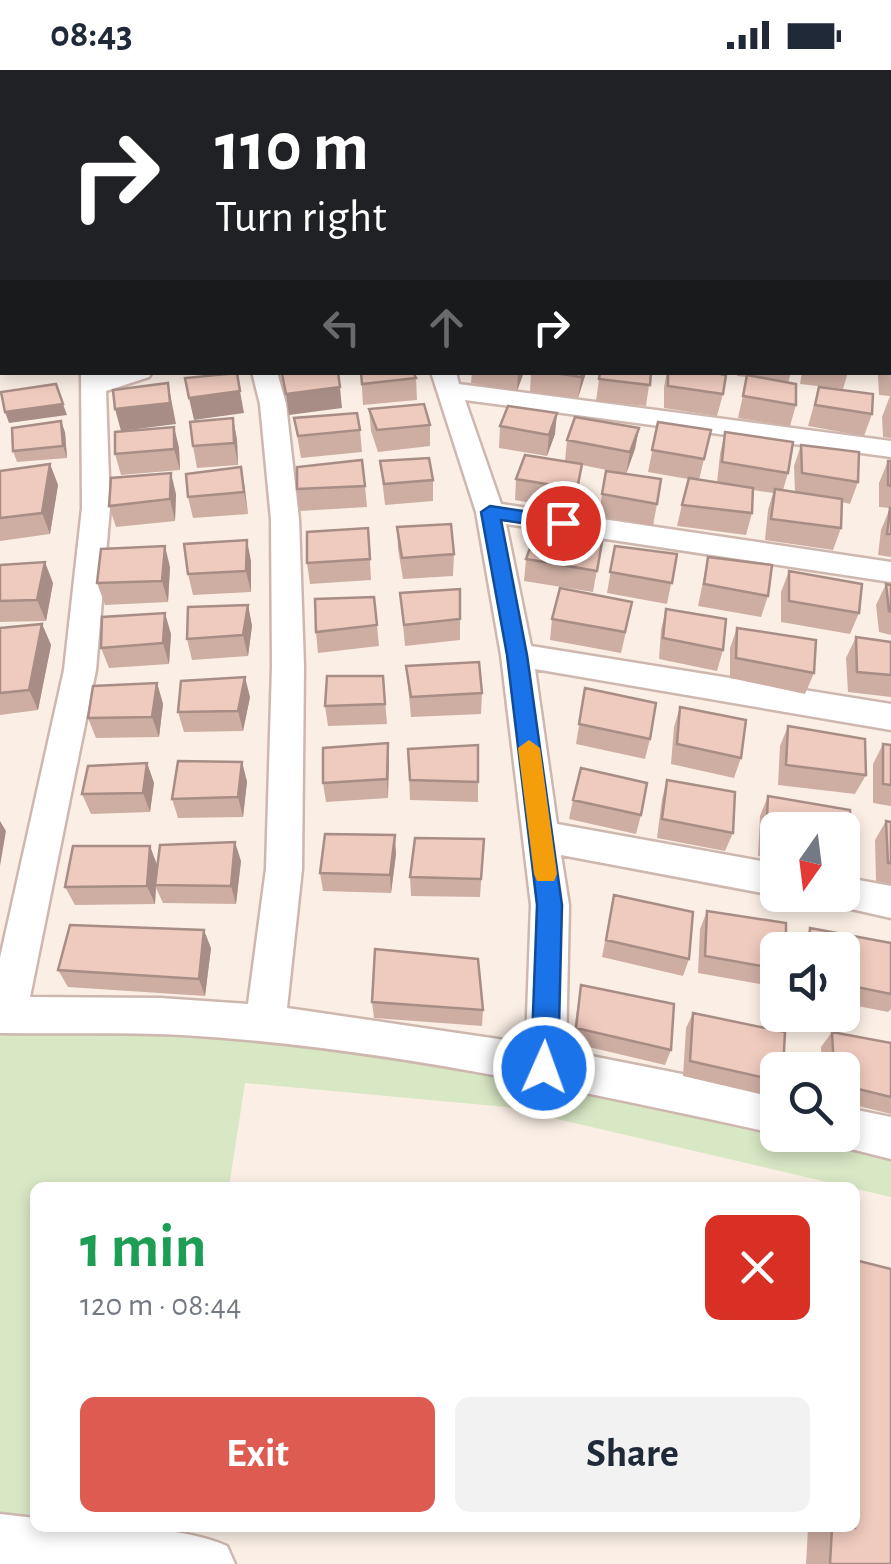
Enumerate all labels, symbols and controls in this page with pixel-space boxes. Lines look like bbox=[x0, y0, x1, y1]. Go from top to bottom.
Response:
text: 08:43 bbox=[50, 16, 133, 54]
icon: right bbox=[50, 110, 180, 240]
text: 110 m bbox=[215, 113, 369, 183]
text: Turn right bbox=[215, 195, 387, 240]
icon: left bbox=[314, 300, 369, 355]
icon: ahead bbox=[419, 300, 474, 355]
icon: right bbox=[524, 300, 579, 355]
pin bbox=[521, 481, 606, 566]
icon: arrive bbox=[536, 496, 591, 551]
north arrow bbox=[760, 812, 860, 912]
map controls bbox=[760, 812, 860, 1152]
button: sound bbox=[760, 932, 860, 1032]
position arrow bbox=[492, 1016, 596, 1120]
button: search bbox=[760, 1052, 860, 1152]
button: close bbox=[705, 1215, 810, 1320]
text: 1 min bbox=[80, 1218, 206, 1278]
text: 120 m · 08:44 bbox=[80, 1289, 241, 1321]
button: Exit bbox=[80, 1397, 435, 1512]
button: Share bbox=[455, 1397, 810, 1512]

